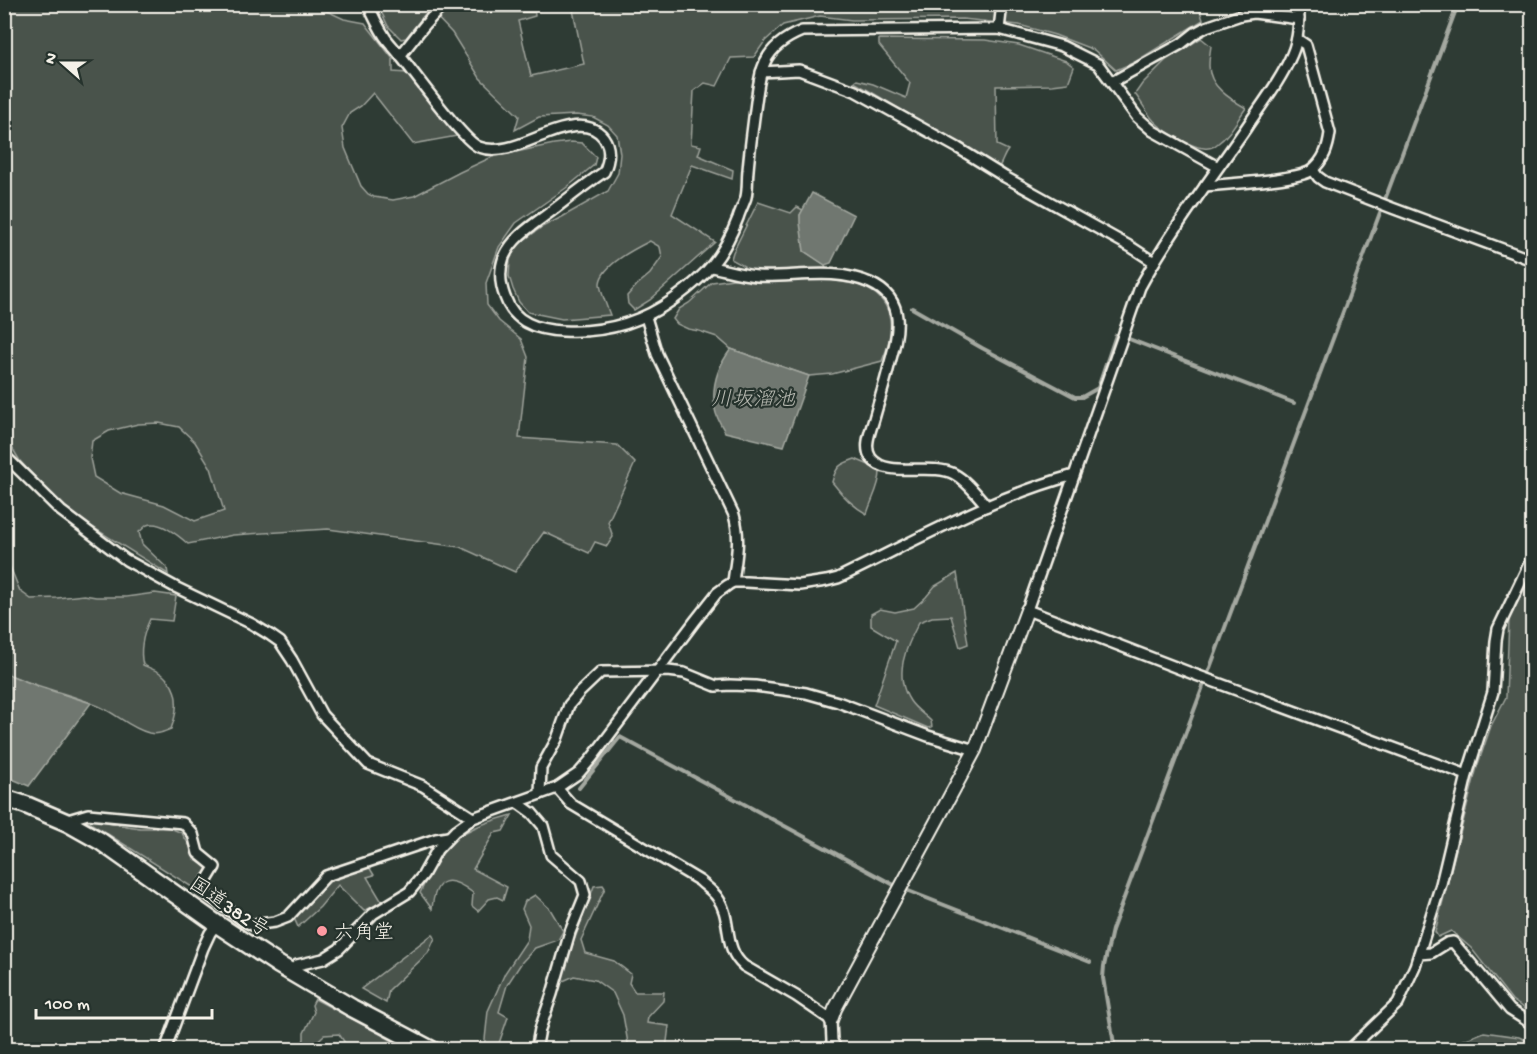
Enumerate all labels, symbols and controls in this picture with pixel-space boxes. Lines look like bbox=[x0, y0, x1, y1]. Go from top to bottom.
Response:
north arrow bbox=[33, 33, 93, 93]
text: N bbox=[42, 50, 63, 67]
water label: 川坂溜池 bbox=[711, 388, 796, 414]
street label: 国道382号 bbox=[184, 873, 273, 944]
place label: 六角堂 bbox=[334, 921, 394, 946]
marker: 六角堂 bbox=[315, 924, 329, 938]
scale bar bbox=[36, 982, 212, 1020]
text: 100 m bbox=[44, 995, 90, 1016]

